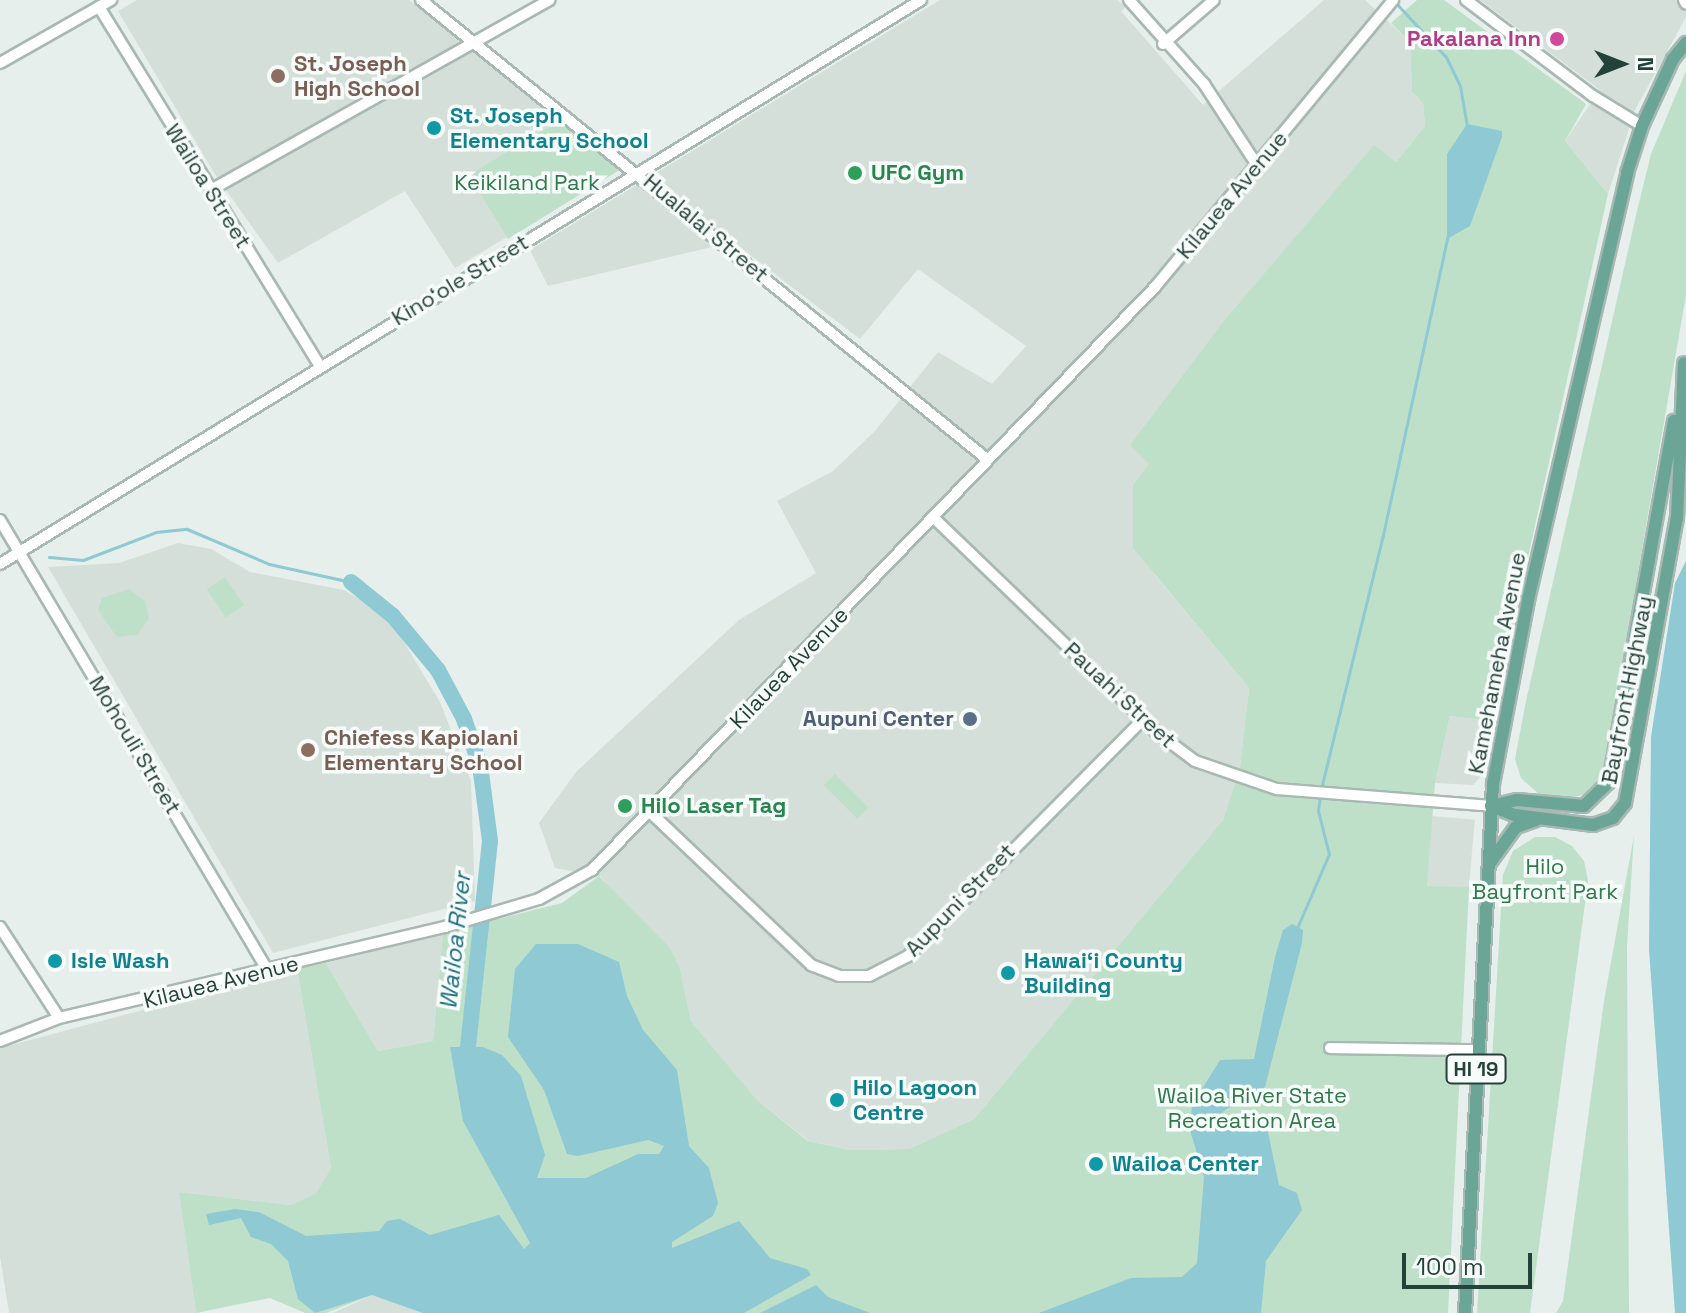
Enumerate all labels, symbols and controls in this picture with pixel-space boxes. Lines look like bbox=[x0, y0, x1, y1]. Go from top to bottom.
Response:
north arrow bbox=[1582, 24, 1662, 104]
place label: Pakalana Inn bbox=[1407, 26, 1541, 52]
marker: Pakalana Inn bbox=[1548, 30, 1566, 48]
place label: St. Joseph High School bbox=[294, 50, 420, 102]
text: N bbox=[1632, 57, 1660, 71]
marker: St. Joseph High School bbox=[269, 67, 287, 85]
place label: St. Joseph Elementary School bbox=[450, 102, 649, 154]
street label: Wailoa Street bbox=[159, 119, 257, 253]
marker: St. Joseph Elementary School bbox=[425, 119, 443, 137]
street label: Kilauea Avenue bbox=[1171, 126, 1293, 264]
place label: UFC Gym bbox=[871, 160, 964, 186]
marker: UFC Gym bbox=[846, 164, 864, 182]
street label: Hualalai Street bbox=[638, 168, 774, 288]
park label: Keikiland Park bbox=[454, 170, 600, 196]
street label: Kinoʻole Street bbox=[387, 229, 533, 331]
street label: Kamehameha Avenue bbox=[1463, 550, 1531, 776]
street label: Bayfront Highway bbox=[1596, 594, 1658, 786]
street label: Kilauea Avenue bbox=[724, 602, 854, 734]
street label: Pauahi Street bbox=[1059, 637, 1181, 753]
street label: Mohouli Street bbox=[83, 671, 187, 819]
place label: Aupuni Center bbox=[803, 706, 954, 732]
marker: Aupuni Center bbox=[961, 710, 979, 728]
place label: Chiefess Kapiolani Elementary School bbox=[324, 724, 523, 776]
marker: Chiefess Kapiolani Elementary School bbox=[299, 741, 317, 759]
place label: Hilo Laser Tag bbox=[641, 793, 787, 819]
marker: Hilo Laser Tag bbox=[616, 797, 634, 815]
street label: Aupuni Street bbox=[900, 838, 1020, 962]
park label: Hilo Bayfront Park bbox=[1472, 853, 1618, 904]
water label: Wailoa River bbox=[433, 871, 477, 1011]
place label: Hawaiʻi County Building bbox=[1024, 947, 1183, 998]
place label: Isle Wash bbox=[71, 948, 170, 974]
street label: Kilauea Avenue bbox=[141, 950, 301, 1014]
marker: Isle Wash bbox=[46, 952, 64, 970]
marker: Hawaiʻi County Building bbox=[999, 964, 1017, 982]
road number: HI 19 bbox=[1444, 1053, 1508, 1085]
place label: Hilo Lagoon Centre bbox=[853, 1074, 977, 1126]
park label: Wailoa River State Recreation Area bbox=[1157, 1082, 1347, 1134]
marker: Hilo Lagoon Centre bbox=[828, 1091, 846, 1109]
place label: Wailoa Center bbox=[1112, 1151, 1259, 1177]
marker: Wailoa Center bbox=[1087, 1155, 1105, 1173]
scale bar bbox=[1406, 1237, 1536, 1287]
text: 100 m bbox=[1416, 1251, 1484, 1282]

